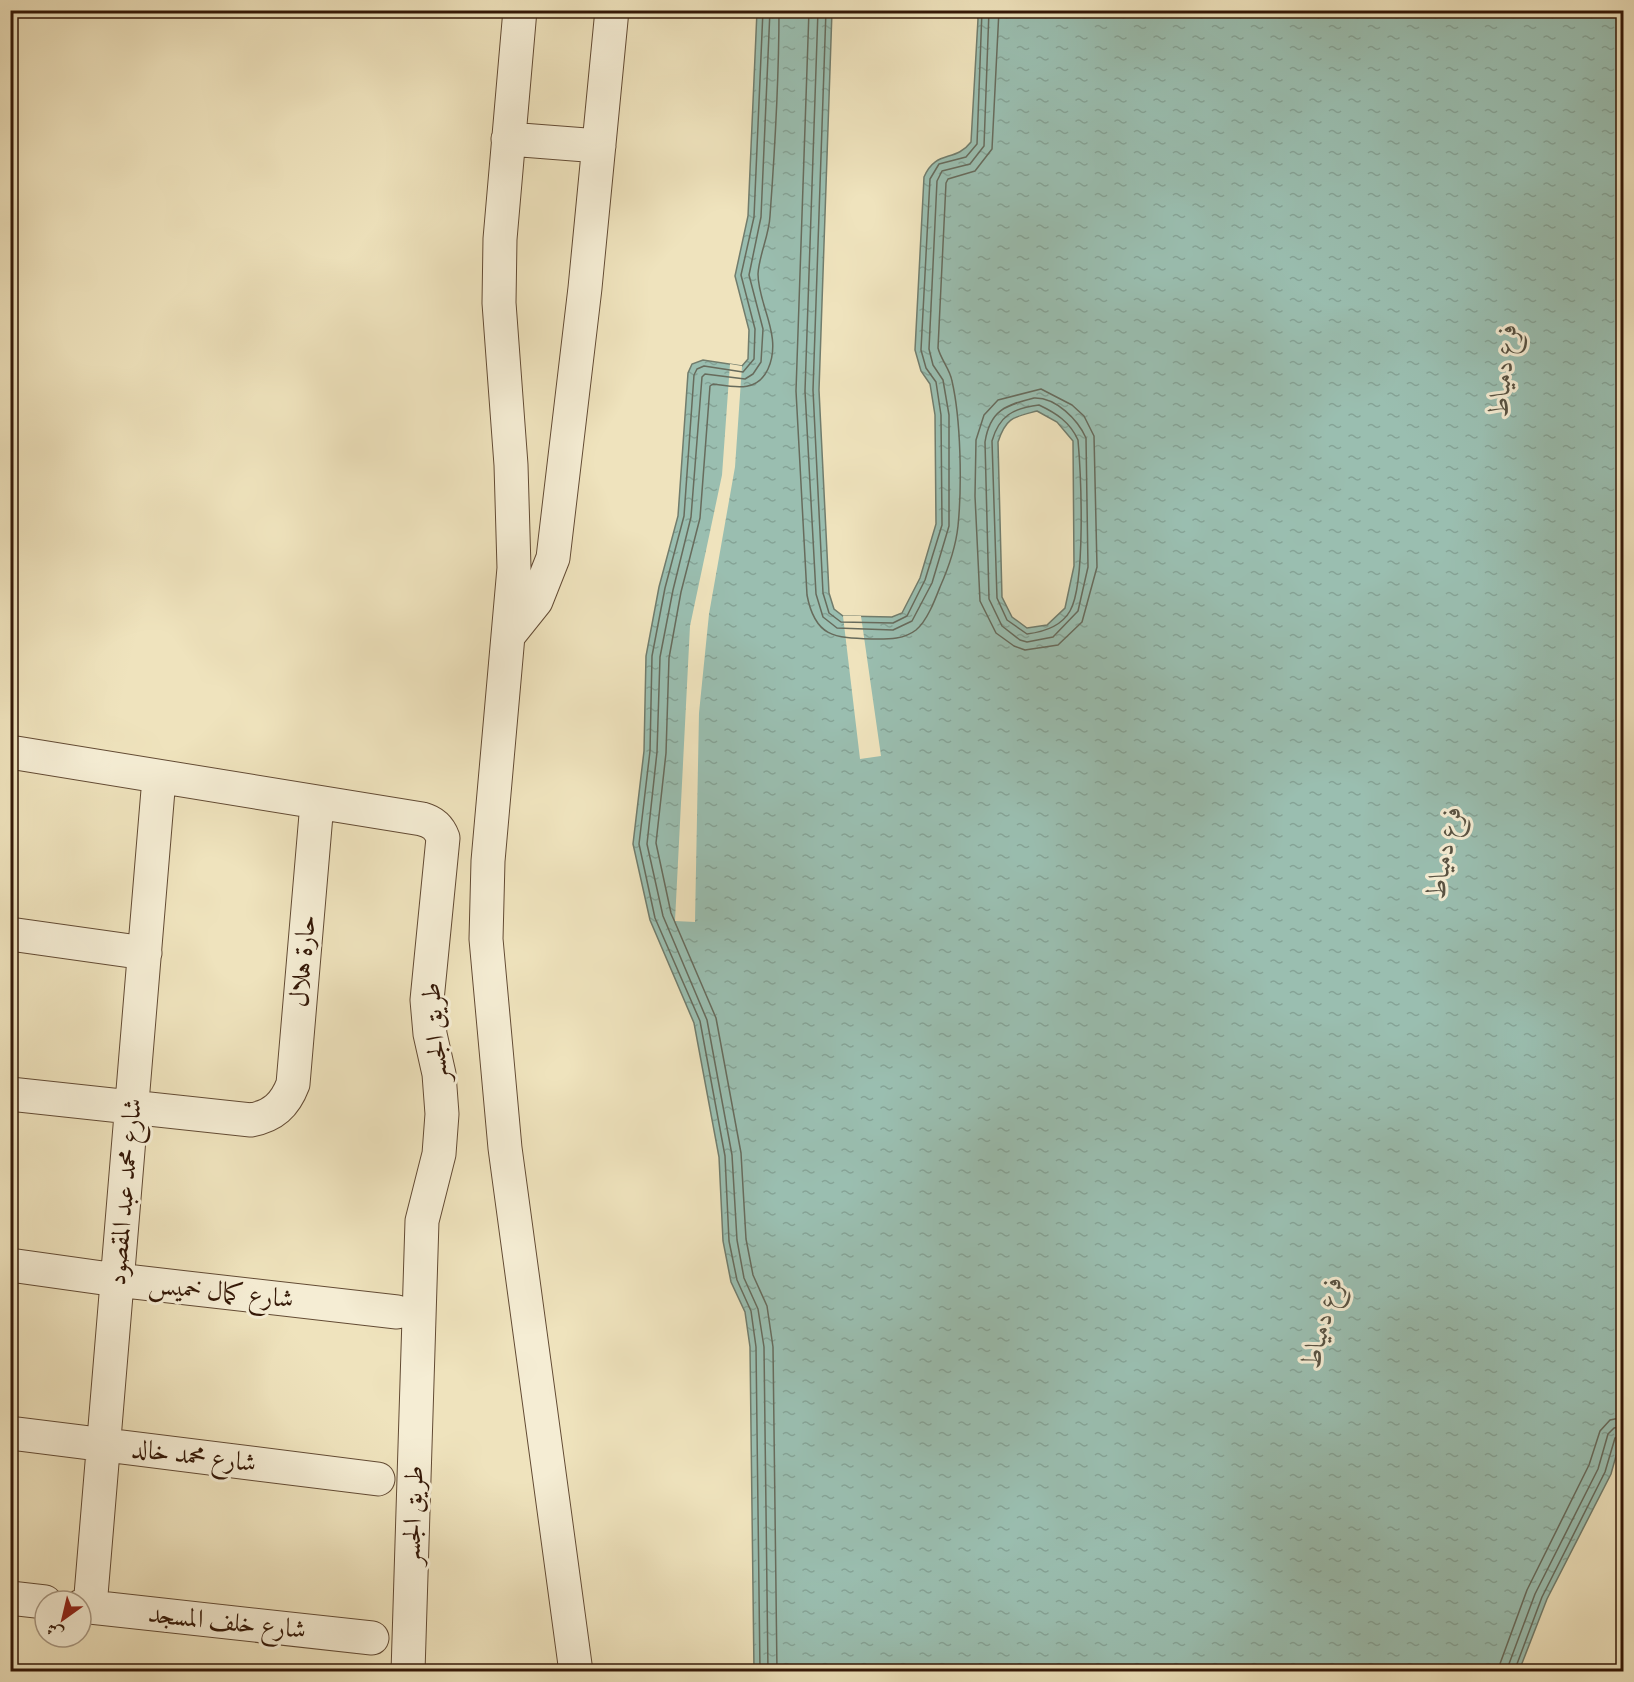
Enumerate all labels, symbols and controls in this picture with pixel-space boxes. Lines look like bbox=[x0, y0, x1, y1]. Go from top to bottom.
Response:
water label: فرع دمياط bbox=[1482, 321, 1529, 419]
water label: فرع دمياط bbox=[1419, 803, 1474, 902]
street label: حارة هلال bbox=[283, 914, 323, 1008]
street label: طريق الجسر bbox=[415, 981, 456, 1086]
street label: شارع محمد عبد المقصود bbox=[101, 1097, 154, 1287]
street label: شارع كمال خميس bbox=[146, 1268, 295, 1321]
water label: فرع دمياط bbox=[1294, 1272, 1355, 1373]
street label: شارع محمد خالد bbox=[129, 1432, 258, 1484]
street label: طريق الجسر bbox=[395, 1465, 431, 1568]
north arrow bbox=[33, 1589, 93, 1649]
street label: شارع خلف المسجد bbox=[146, 1598, 308, 1651]
text: ش bbox=[43, 1618, 67, 1643]

